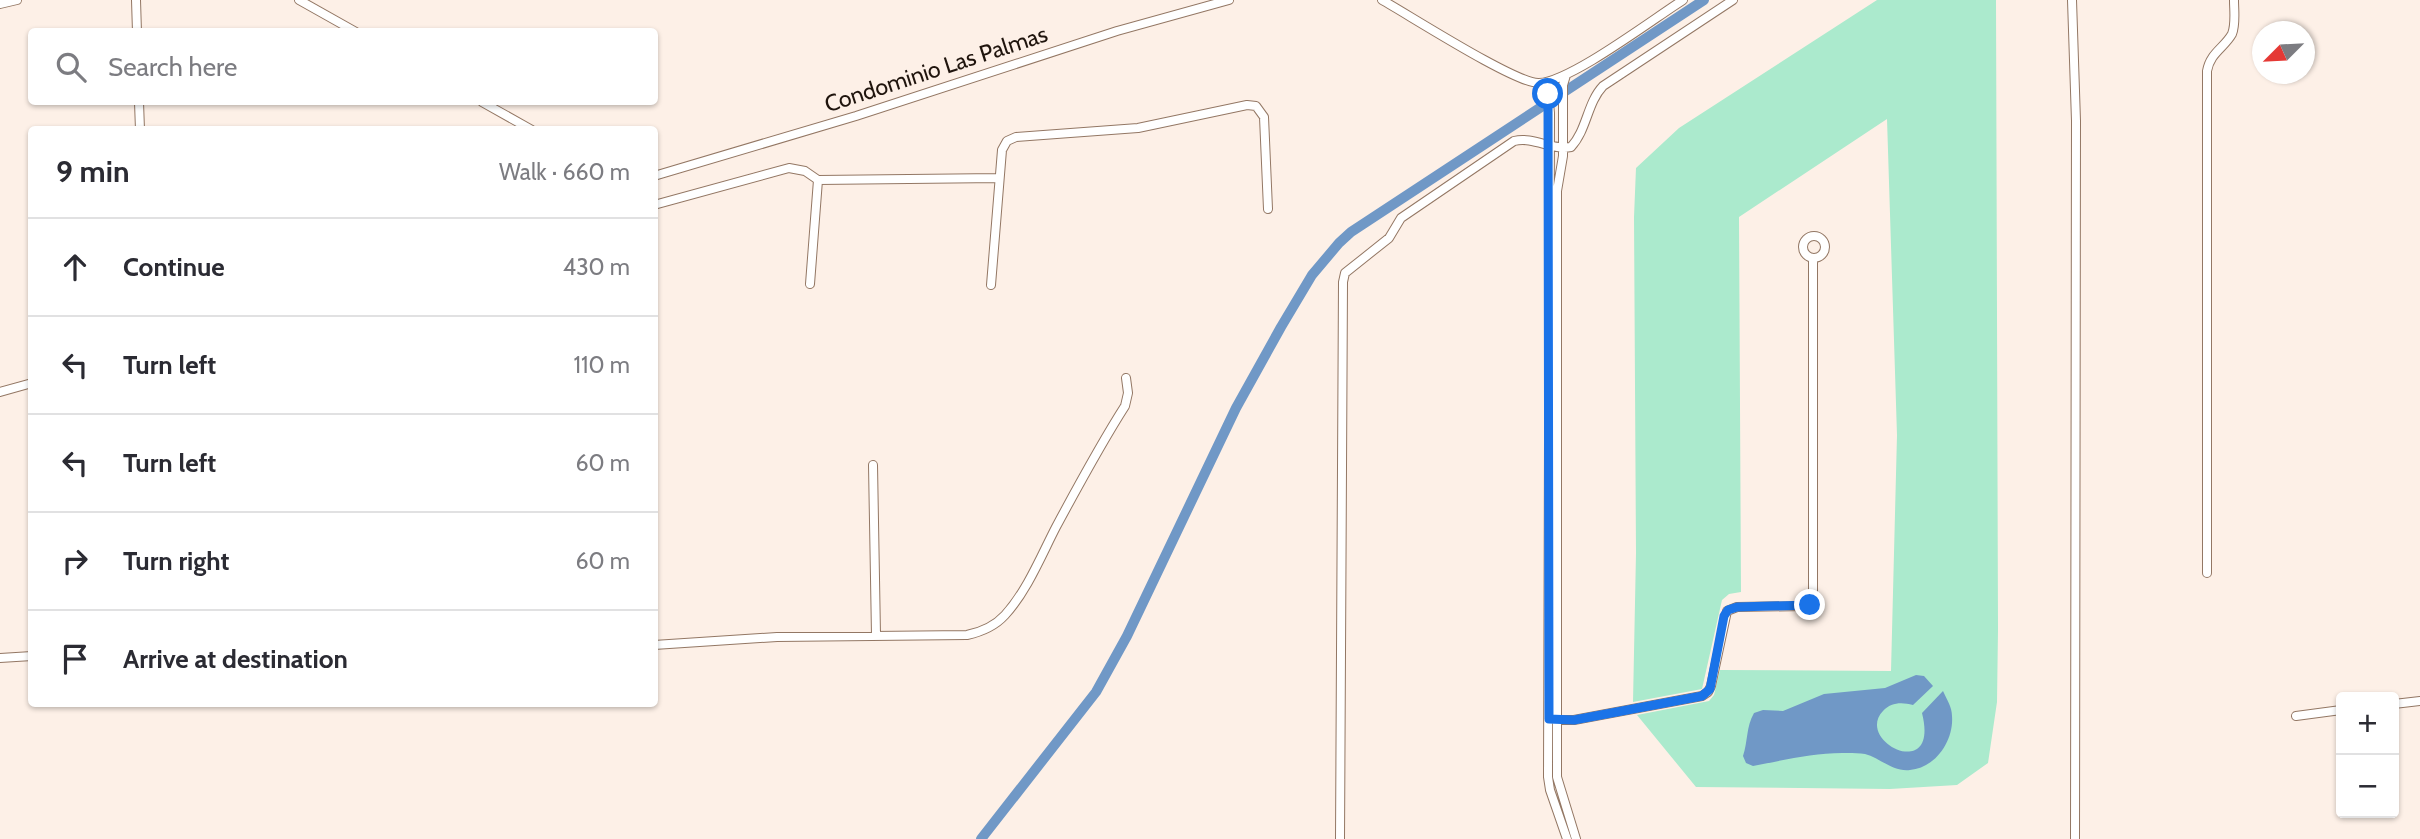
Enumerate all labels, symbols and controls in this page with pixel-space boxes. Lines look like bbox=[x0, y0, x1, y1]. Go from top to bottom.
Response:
street label: Condominio Las Palmas bbox=[821, 20, 1051, 118]
north arrow bbox=[2252, 21, 2315, 84]
search box bbox=[28, 28, 658, 105]
icon: search bbox=[52, 48, 90, 86]
text: Search here bbox=[108, 51, 237, 83]
route start bbox=[1532, 78, 1563, 109]
text: 9 min bbox=[56, 153, 129, 190]
text: Walk · 660 m bbox=[499, 158, 630, 186]
icon: ahead bbox=[56, 248, 94, 286]
text: Continue bbox=[123, 251, 225, 283]
text: 430 m bbox=[563, 253, 630, 281]
icon: left bbox=[56, 346, 94, 384]
text: Turn left bbox=[123, 349, 216, 381]
text: 110 m bbox=[574, 351, 630, 379]
icon: left bbox=[56, 444, 94, 482]
text: Turn left bbox=[123, 447, 216, 479]
text: 60 m bbox=[576, 449, 630, 477]
icon: right bbox=[56, 542, 94, 580]
text: Turn right bbox=[123, 545, 229, 577]
text: 60 m bbox=[576, 547, 630, 575]
route end bbox=[1794, 589, 1825, 620]
icon: arrive bbox=[56, 640, 94, 678]
text: Arrive at destination bbox=[123, 643, 348, 675]
map controls bbox=[2336, 692, 2399, 818]
button: + bbox=[2336, 692, 2399, 755]
button: − bbox=[2336, 755, 2399, 818]

